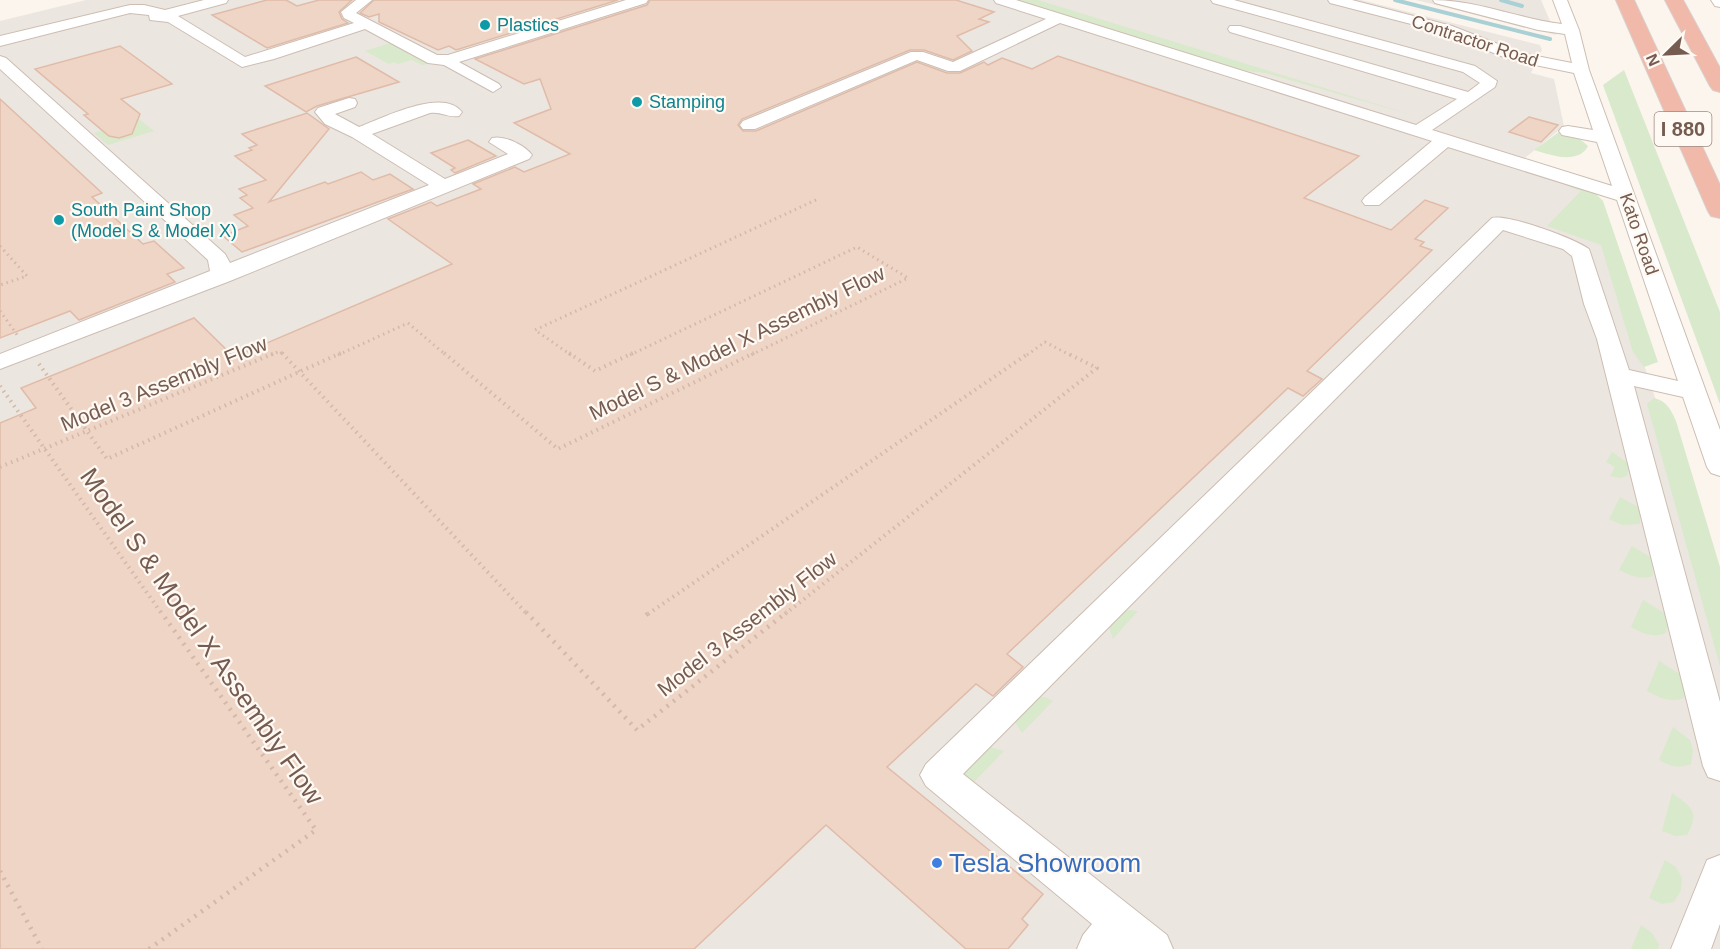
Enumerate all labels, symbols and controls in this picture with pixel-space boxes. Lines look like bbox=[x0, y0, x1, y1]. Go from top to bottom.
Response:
street label: Contractor Road bbox=[1409, 11, 1541, 71]
place label: Plastics bbox=[497, 15, 559, 35]
marker: Plastics bbox=[478, 18, 492, 32]
north arrow bbox=[1636, 24, 1696, 84]
text: N bbox=[1643, 51, 1663, 69]
place label: Stamping bbox=[649, 92, 725, 112]
marker: Stamping bbox=[630, 95, 644, 109]
road number: I 880 bbox=[1654, 112, 1712, 146]
street label: Kato Road bbox=[1616, 191, 1662, 277]
place label: South Paint Shop (Model S & Model X) bbox=[71, 200, 237, 241]
marker: South Paint Shop (Model S & Model X) bbox=[52, 213, 66, 227]
street label: Model S & Model X Assembly Flow bbox=[585, 260, 889, 424]
street label: Model 3 Assembly Flow bbox=[57, 331, 271, 436]
street label: Model S & Model X Assembly Flow bbox=[74, 462, 330, 810]
street label: Model 3 Assembly Flow bbox=[653, 546, 841, 701]
place label: Tesla Showroom bbox=[949, 848, 1141, 878]
marker: Tesla Showroom bbox=[930, 856, 944, 870]

